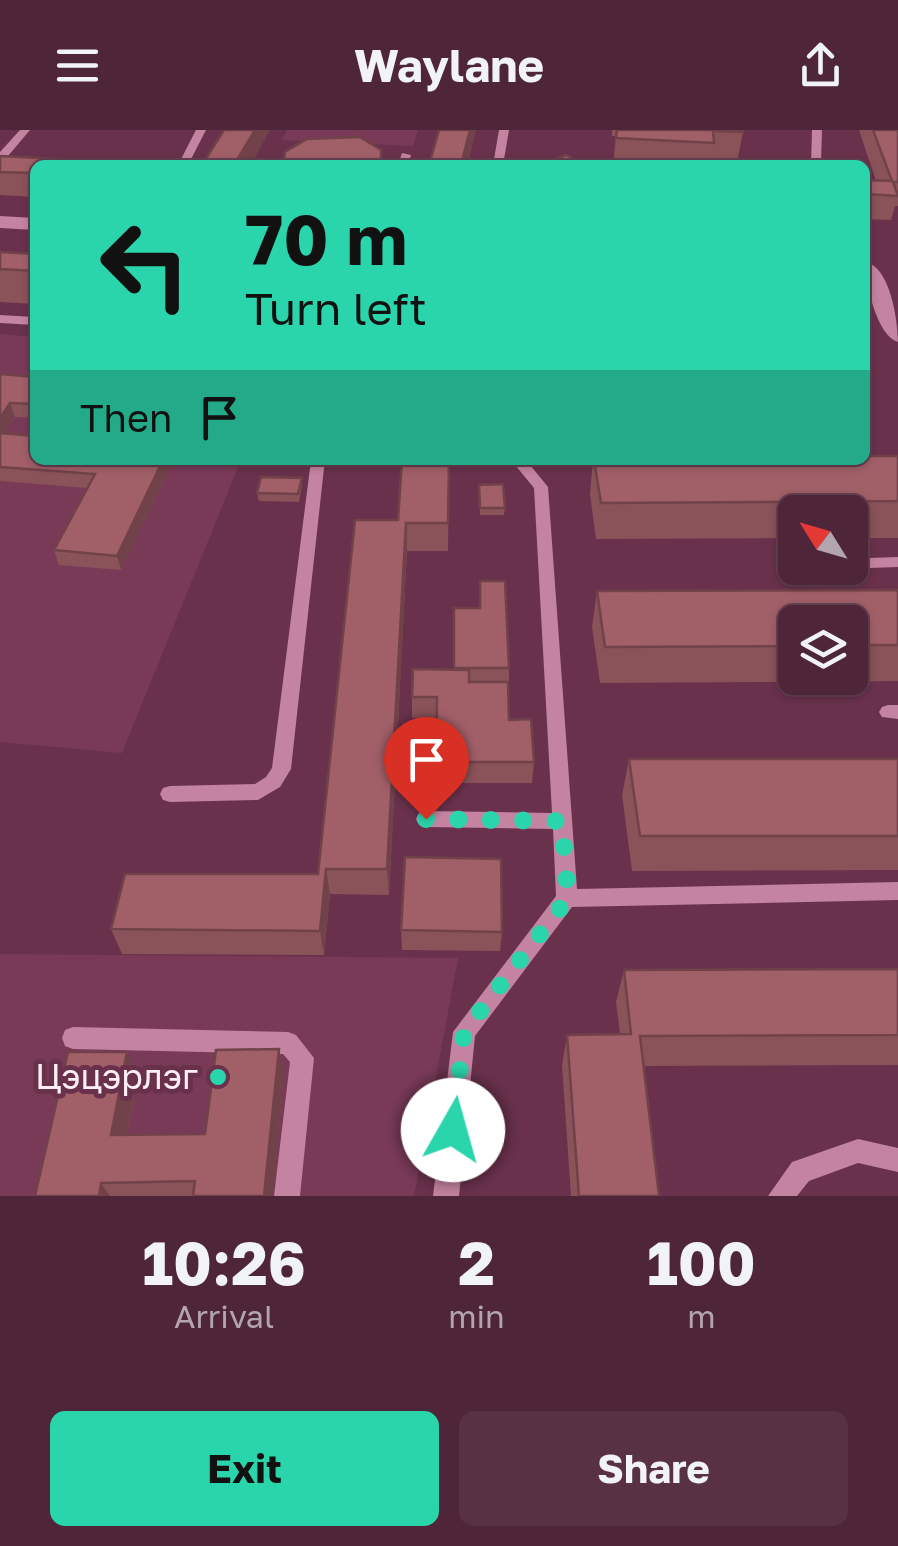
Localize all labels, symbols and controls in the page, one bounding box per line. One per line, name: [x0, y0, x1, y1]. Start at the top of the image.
icon: menu: [50, 38, 105, 93]
text: Waylane: [354, 38, 544, 92]
icon: share: [793, 38, 848, 93]
text: 70 m: [245, 196, 407, 280]
icon: left: [80, 200, 210, 330]
text: Turn left: [245, 281, 427, 335]
icon: arrive: [192, 390, 247, 445]
text: Then: [80, 395, 172, 440]
north arrow: [778, 495, 868, 585]
map controls: [778, 495, 868, 695]
button: layers: [778, 605, 868, 695]
pin: [384, 717, 469, 820]
icon: arrive: [399, 732, 454, 787]
place label: Цэцэрлэг: [35, 1055, 198, 1097]
marker: Цэцэрлэг: [207, 1066, 229, 1088]
position arrow: [401, 1078, 505, 1182]
text: 10:26: [142, 1226, 306, 1298]
text: 2: [458, 1226, 495, 1298]
text: 100: [647, 1226, 756, 1298]
text: Arrival: [174, 1297, 274, 1335]
text: min: [448, 1297, 505, 1335]
text: m: [687, 1297, 716, 1335]
button: Exit: [50, 1411, 439, 1526]
button: Share: [459, 1411, 848, 1526]

